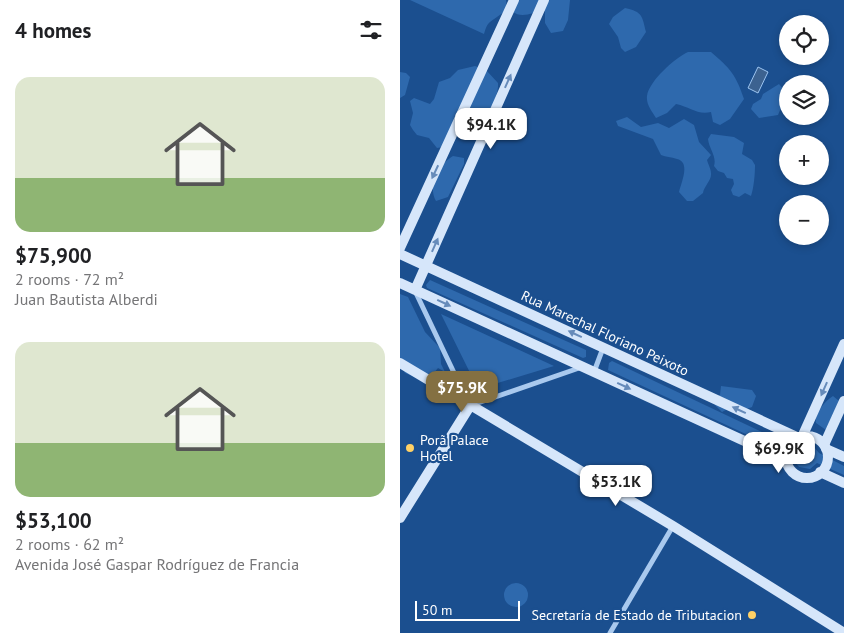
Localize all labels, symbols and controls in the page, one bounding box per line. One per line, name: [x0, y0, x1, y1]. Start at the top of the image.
map controls: [779, 15, 829, 245]
button: locate: [779, 15, 829, 65]
icon: filters: [357, 16, 385, 44]
text: 4 homes: [15, 17, 91, 44]
one-way arrow: [504, 74, 512, 88]
button: layers: [779, 75, 829, 125]
pin: $94.1K: [450, 108, 532, 150]
icon: home: [155, 109, 245, 199]
text: $94.1K: [466, 114, 516, 134]
button: +: [779, 135, 829, 185]
one-way arrow: [431, 164, 439, 179]
button: −: [779, 195, 829, 245]
one-way arrow: [431, 238, 439, 252]
text: $75,900: [15, 242, 92, 269]
text: 2 rooms · 72 m²: [15, 269, 124, 289]
street label: Rua Marechal Floriano Peixoto: [518, 286, 692, 380]
text: Juan Bautista Alberdi: [15, 289, 158, 309]
one-way arrow: [437, 300, 451, 308]
one-way arrow: [568, 330, 582, 338]
pin: $75.9K: [421, 370, 503, 413]
icon: home: [155, 374, 245, 464]
text: $75.9K: [437, 377, 487, 397]
one-way arrow: [617, 382, 631, 390]
one-way arrow: [819, 382, 827, 396]
one-way arrow: [732, 406, 746, 414]
place label: Porã Palace Hotel: [420, 431, 489, 465]
pin: $69.9K: [738, 432, 820, 474]
text: $69.9K: [754, 438, 804, 458]
marker: Porã Palace Hotel: [404, 442, 416, 454]
pin: $53.1K: [575, 464, 657, 507]
text: $53.1K: [591, 471, 641, 491]
text: $53,100: [15, 507, 92, 534]
text: 2 rooms · 62 m²: [15, 534, 124, 554]
text: Avenida José Gaspar Rodríguez de Francia: [15, 554, 299, 574]
scale bar: [415, 598, 520, 621]
text: 50 m: [422, 601, 452, 619]
place label: Secretaría de Estado de Tributacion: [532, 606, 742, 624]
marker: Secretaría de Estado de Tributacion: [746, 609, 758, 621]

